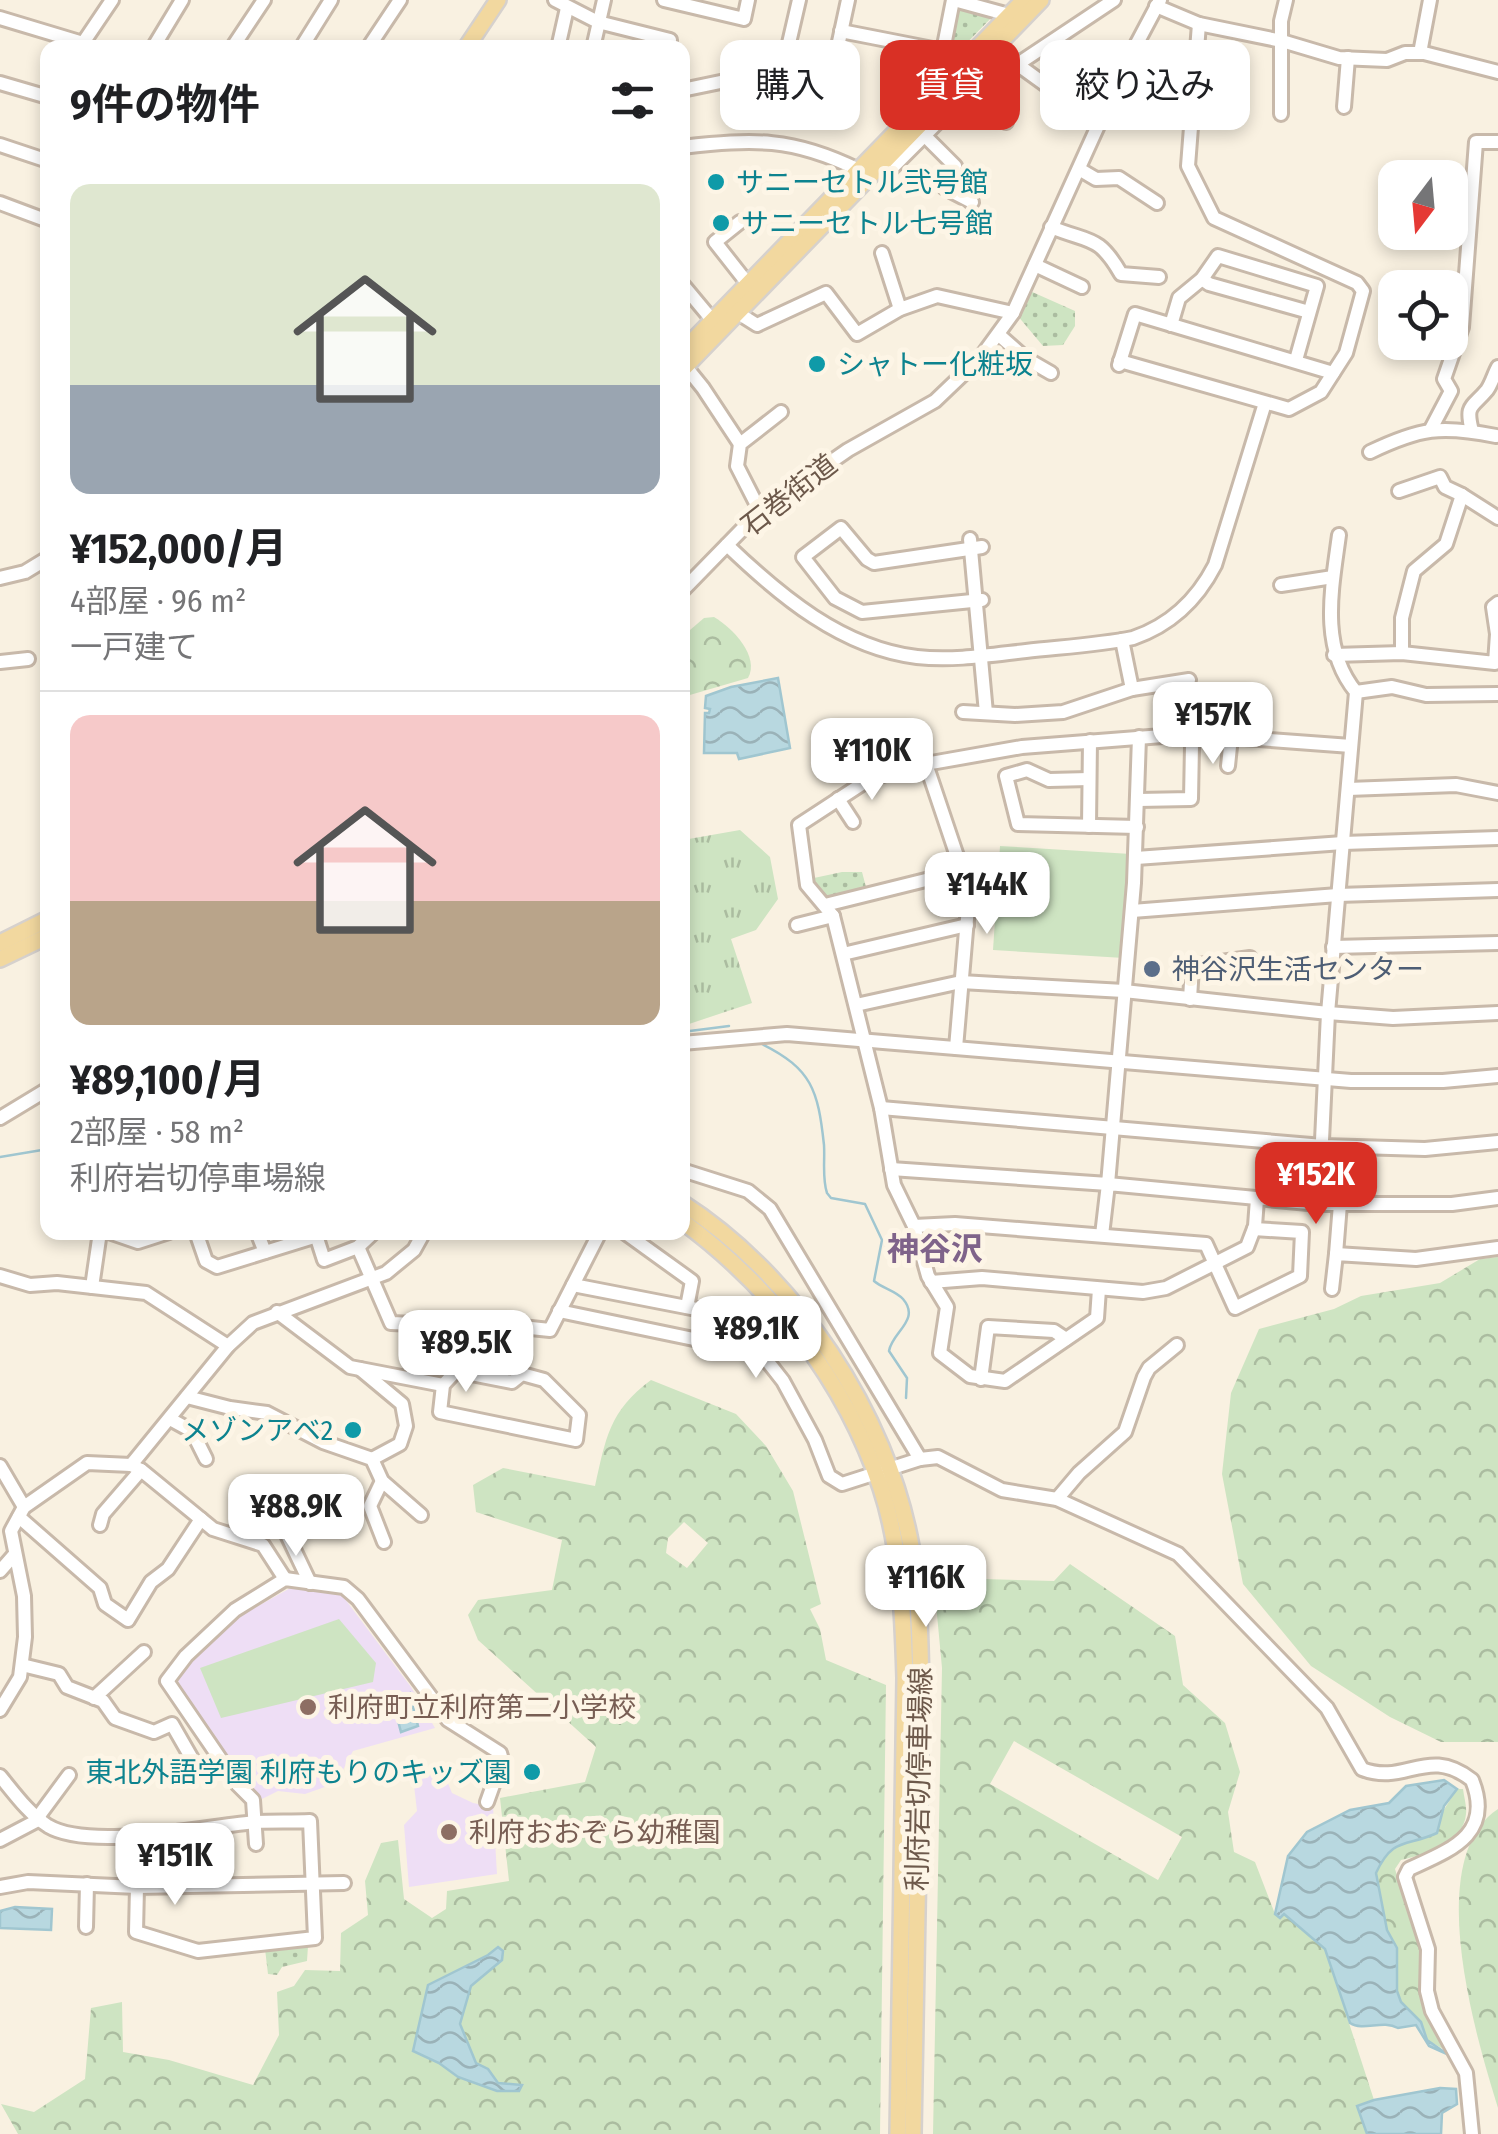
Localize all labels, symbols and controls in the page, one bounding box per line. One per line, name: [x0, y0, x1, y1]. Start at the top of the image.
chip: 購入: [720, 40, 860, 130]
chip: 賃貸: [880, 40, 1020, 130]
chip: 絞り込み: [1040, 40, 1250, 130]
icon: filters: [605, 73, 660, 128]
text: 9件の物件: [70, 80, 260, 130]
north arrow: [1378, 160, 1468, 250]
map controls: [1378, 160, 1468, 360]
place label: サニーセトル弐号館: [736, 166, 988, 199]
marker: サニーセトル弐号館: [705, 171, 727, 193]
place label: サニーセトル七号館: [741, 207, 993, 240]
marker: サニーセトル七号館: [710, 212, 732, 234]
icon: home: [275, 249, 455, 429]
button: locate: [1378, 270, 1468, 360]
place label: シャトー化粧坂: [837, 348, 1033, 381]
marker: シャトー化粧坂: [806, 353, 828, 375]
street label: 石巻街道: [735, 448, 843, 542]
text: ¥152,000/月: [70, 524, 287, 574]
text: 4部屋 · 96 m²: [70, 582, 246, 620]
text: 一戸建て: [70, 628, 198, 666]
pin: ¥157K: [1143, 682, 1283, 767]
text: ¥157K: [1175, 695, 1251, 733]
pin: ¥110K: [802, 718, 942, 803]
text: ¥110K: [833, 731, 911, 769]
icon: home: [275, 780, 455, 960]
pin: ¥144K: [917, 852, 1057, 937]
text: ¥144K: [947, 865, 1027, 903]
place label: 神谷沢生活センター: [1172, 953, 1424, 986]
marker: 神谷沢生活センター: [1141, 958, 1163, 980]
text: ¥89,100/月: [70, 1055, 265, 1105]
text: 2部屋 · 58 m²: [70, 1113, 244, 1151]
pin: ¥152K: [1246, 1142, 1386, 1227]
text: ¥152K: [1277, 1155, 1355, 1193]
text: 利府岩切停車場線: [70, 1159, 326, 1197]
district label: 神谷沢: [887, 1230, 983, 1268]
pin: ¥89.1K: [675, 1296, 837, 1381]
text: ¥89.1K: [713, 1309, 799, 1347]
pin: ¥89.5K: [385, 1310, 547, 1395]
text: ¥89.5K: [420, 1323, 512, 1361]
place label: メゾンアベ2: [181, 1414, 333, 1447]
marker: メゾンアベ2: [342, 1419, 364, 1441]
pin: ¥88.9K: [215, 1474, 377, 1559]
text: ¥88.9K: [250, 1487, 342, 1525]
pin: ¥116K: [856, 1545, 996, 1630]
text: ¥116K: [887, 1558, 965, 1596]
street label: 利府岩切停車場線: [901, 1667, 937, 1891]
place label: 利府町立利府第二小学校: [328, 1691, 636, 1724]
marker: 利府町立利府第二小学校: [297, 1696, 319, 1718]
place label: 東北外語学園 利府もりのキッズ園: [85, 1756, 512, 1789]
marker: 東北外語学園 利府もりのキッズ園: [521, 1761, 543, 1783]
place label: 利府おおぞら幼稚園: [469, 1816, 721, 1849]
marker: 利府おおぞら幼稚園: [438, 1821, 460, 1843]
pin: ¥151K: [105, 1823, 245, 1908]
text: ¥151K: [137, 1836, 213, 1874]

